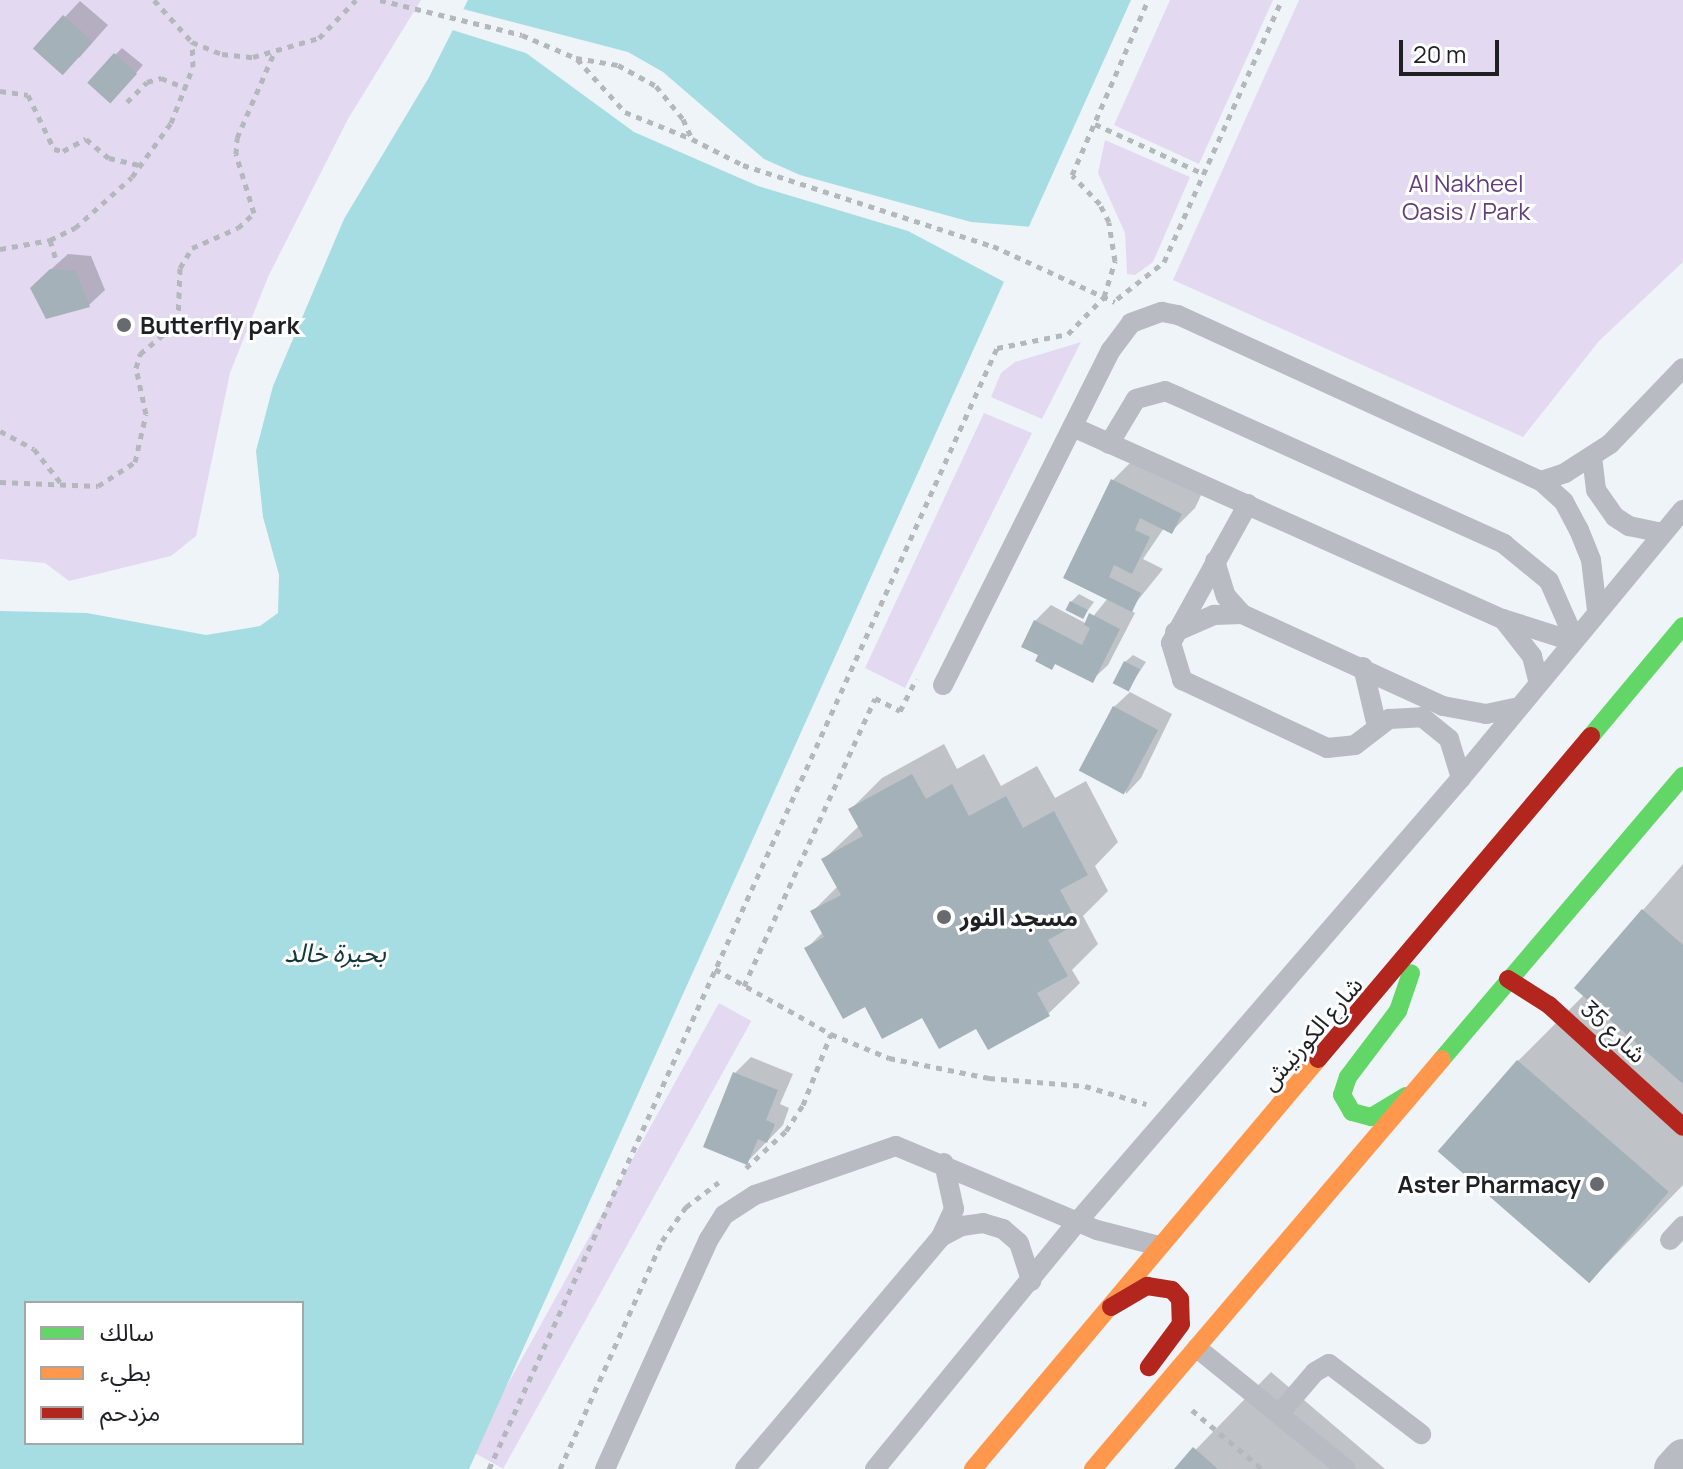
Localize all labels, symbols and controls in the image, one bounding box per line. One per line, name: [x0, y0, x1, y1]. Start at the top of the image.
scale bar: [1403, 24, 1503, 74]
text: 20 m: [1413, 37, 1466, 70]
park label: Al Nakheel Oasis / Park: [1402, 169, 1530, 225]
place label: Butterfly park: [140, 311, 299, 339]
marker: Butterfly park: [115, 316, 133, 334]
place label: مسجد النور: [960, 903, 1078, 931]
marker: مسجد النور: [935, 908, 953, 926]
water label: بحيرة خالد: [284, 937, 386, 969]
street label: شارع الكورنيش: [1254, 970, 1368, 1096]
street label: شارع 35: [1575, 994, 1653, 1068]
place label: Aster Pharmacy: [1397, 1170, 1581, 1198]
marker: Aster Pharmacy: [1588, 1175, 1606, 1193]
legend: [24, 1301, 304, 1445]
text: سالك: [100, 1315, 154, 1348]
text: بطيء: [100, 1355, 151, 1388]
text: مزدحم: [100, 1395, 160, 1428]

